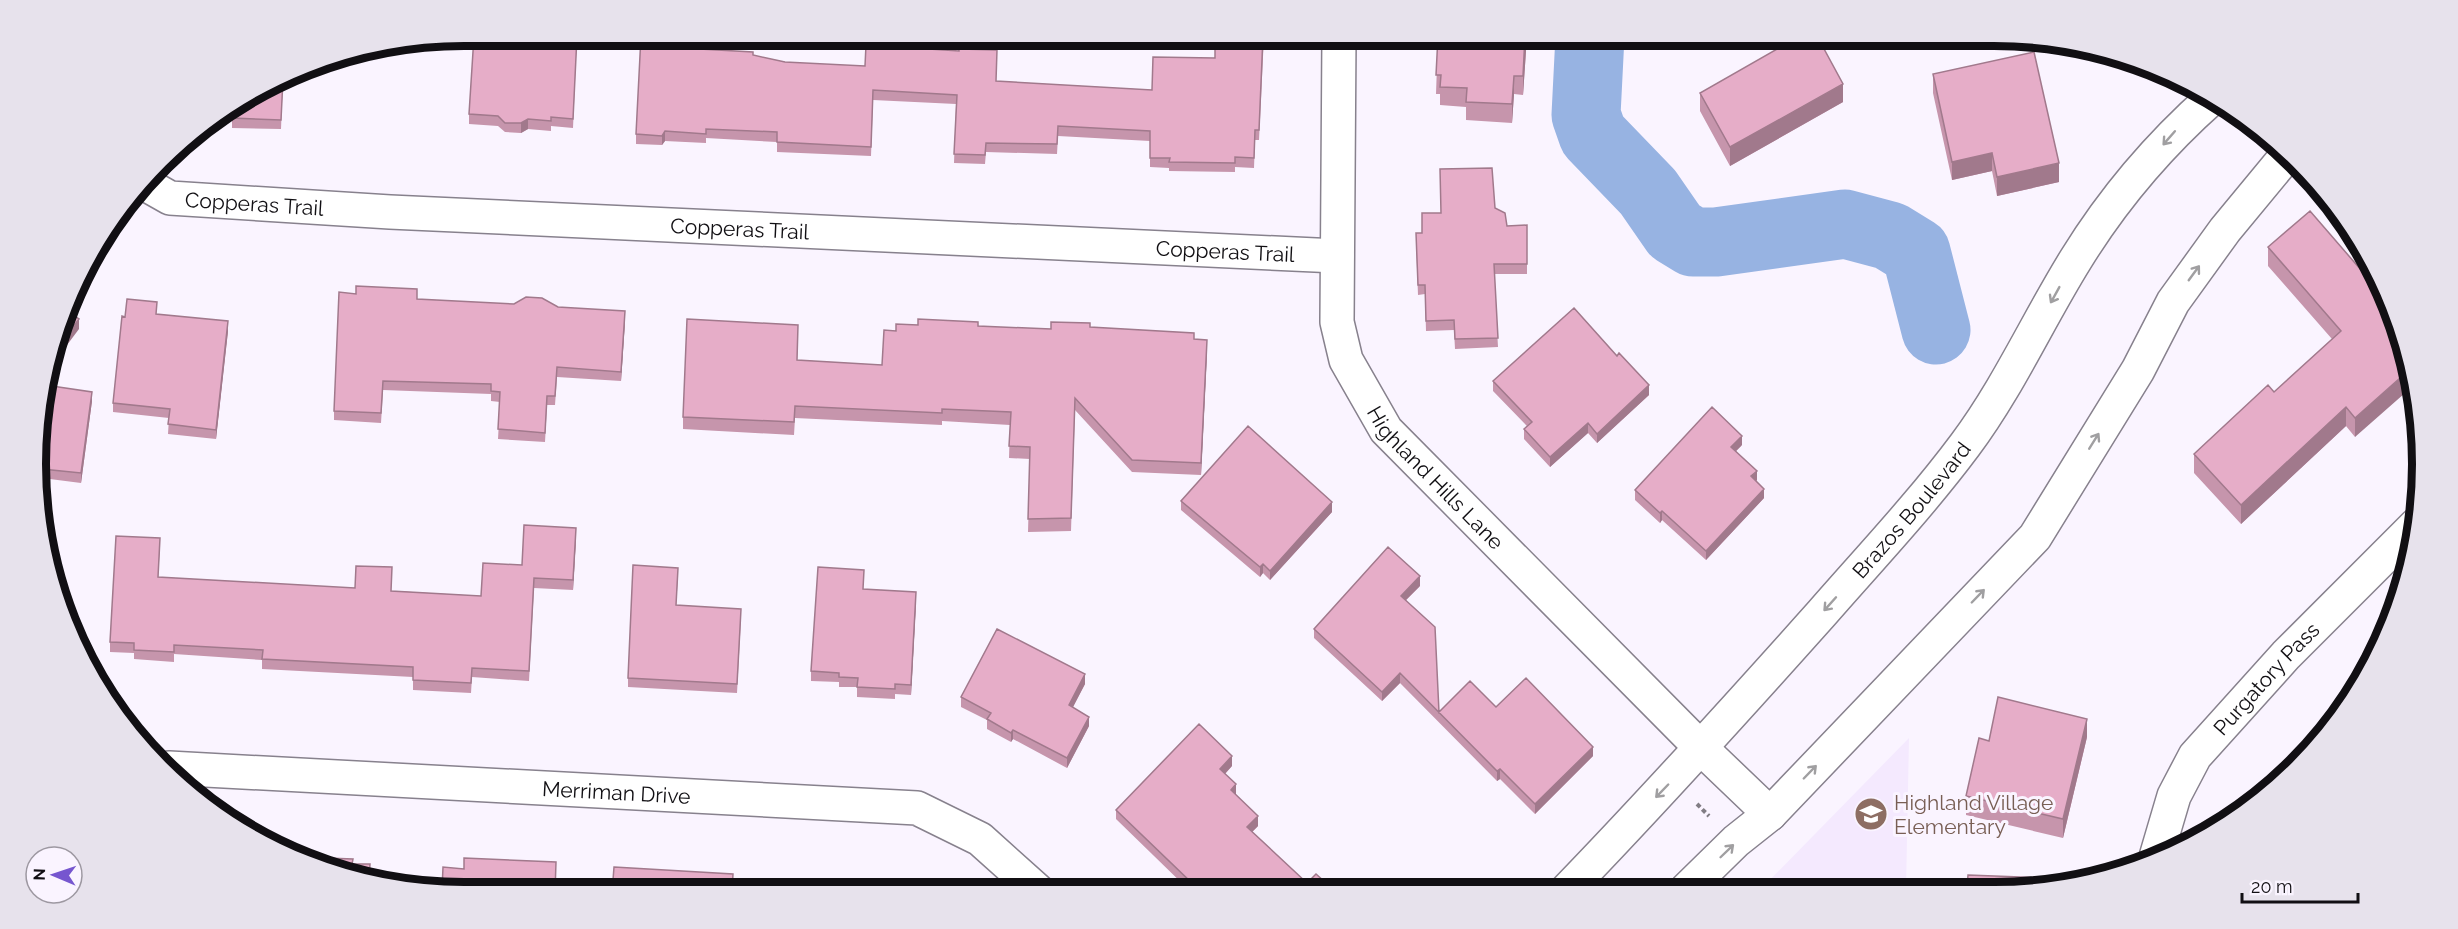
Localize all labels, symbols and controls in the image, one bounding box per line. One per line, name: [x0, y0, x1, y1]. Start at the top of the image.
one-way arrow: [2162, 130, 2176, 145]
street label: Copperas Trail: [184, 186, 325, 220]
street label: Copperas Trail: [670, 213, 810, 244]
street label: Copperas Trail: [1155, 235, 1295, 267]
one-way arrow: [2187, 266, 2200, 282]
one-way arrow: [2049, 287, 2061, 304]
street label: Highland Hills Lane: [1362, 401, 1509, 554]
one-way arrow: [2089, 433, 2101, 450]
street label: Brazos Boulevard: [1847, 437, 1976, 583]
one-way arrow: [1971, 589, 1986, 604]
one-way arrow: [1823, 596, 1837, 611]
street label: Purgatory Pass: [2208, 617, 2324, 740]
one-way arrow: [1803, 764, 1818, 779]
street label: Merriman Drive: [542, 775, 691, 808]
one-way arrow: [1655, 784, 1669, 799]
place label: Highland Village Elementary: [1894, 790, 2053, 839]
school or university icon: Highland Village Elementary: [1853, 796, 1889, 832]
one-way arrow: [1719, 843, 1734, 858]
north arrow: [24, 845, 84, 905]
scale bar: [2242, 866, 2358, 904]
text: N: [30, 868, 49, 881]
text: 20 m: [2251, 876, 2293, 897]

